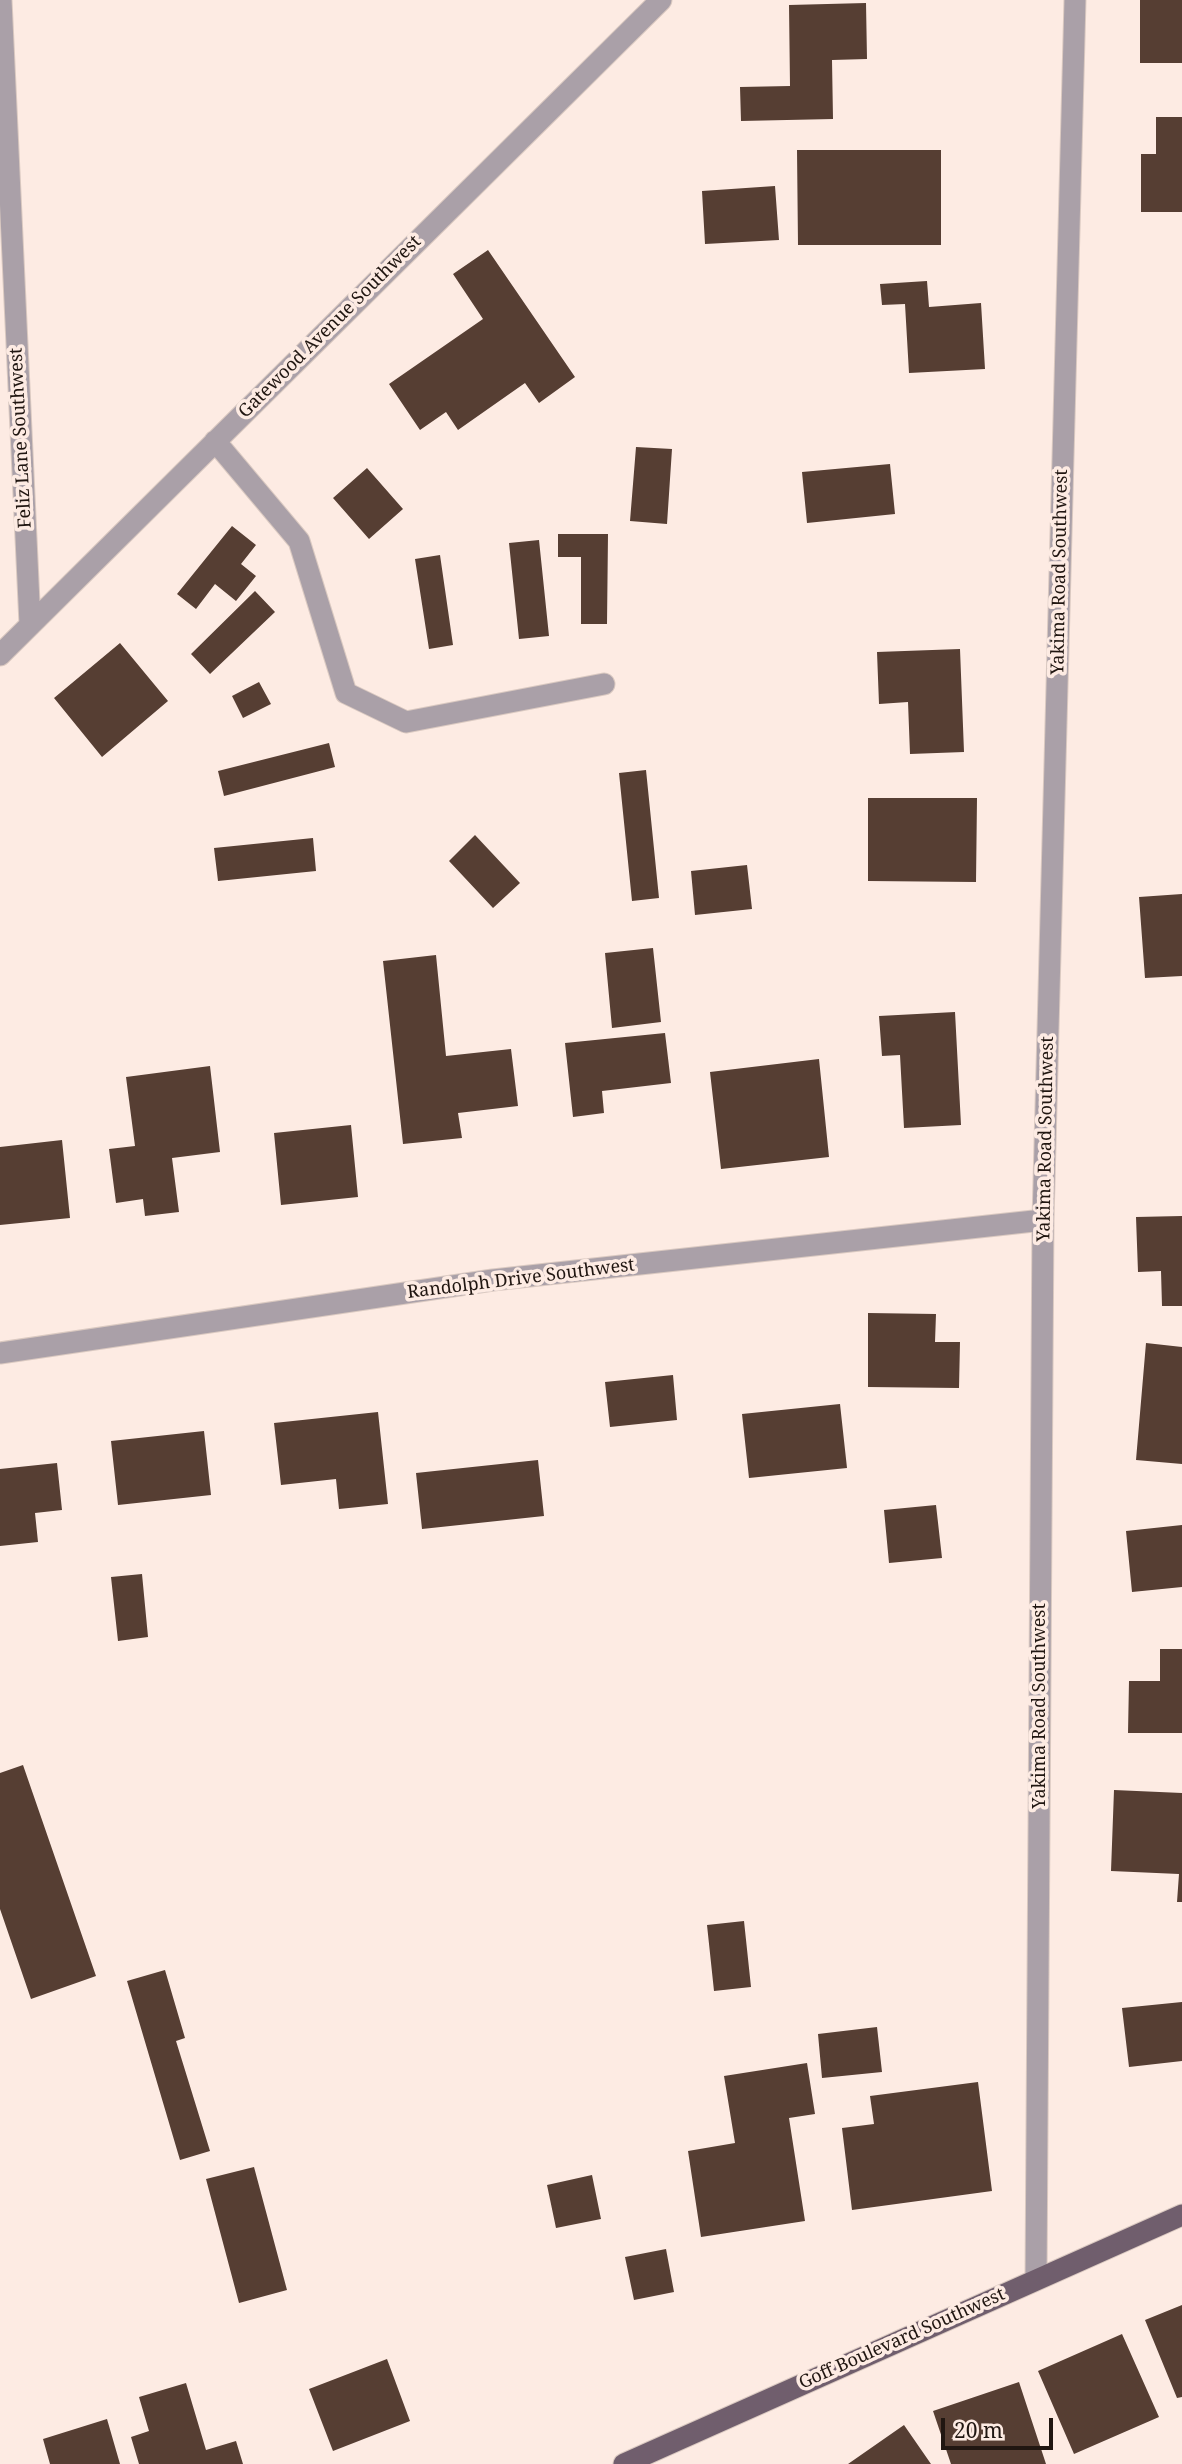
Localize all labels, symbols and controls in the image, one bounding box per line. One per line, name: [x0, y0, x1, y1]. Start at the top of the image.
street label: Gatewood Avenue Southwest: [234, 231, 426, 423]
street label: Feliz Lane Southwest: [5, 347, 37, 529]
street label: Yakima Road Southwest: [1047, 469, 1073, 675]
street label: Yakima Road Southwest: [1033, 1036, 1059, 1242]
street label: Randolph Drive Southwest: [406, 1254, 636, 1304]
street label: Yakima Road Southwest: [1029, 1603, 1051, 1809]
street label: Goff Boulevard Southwest: [796, 2284, 1008, 2394]
scale bar: [944, 2404, 1056, 2448]
text: 20 m: [954, 2416, 1003, 2444]

